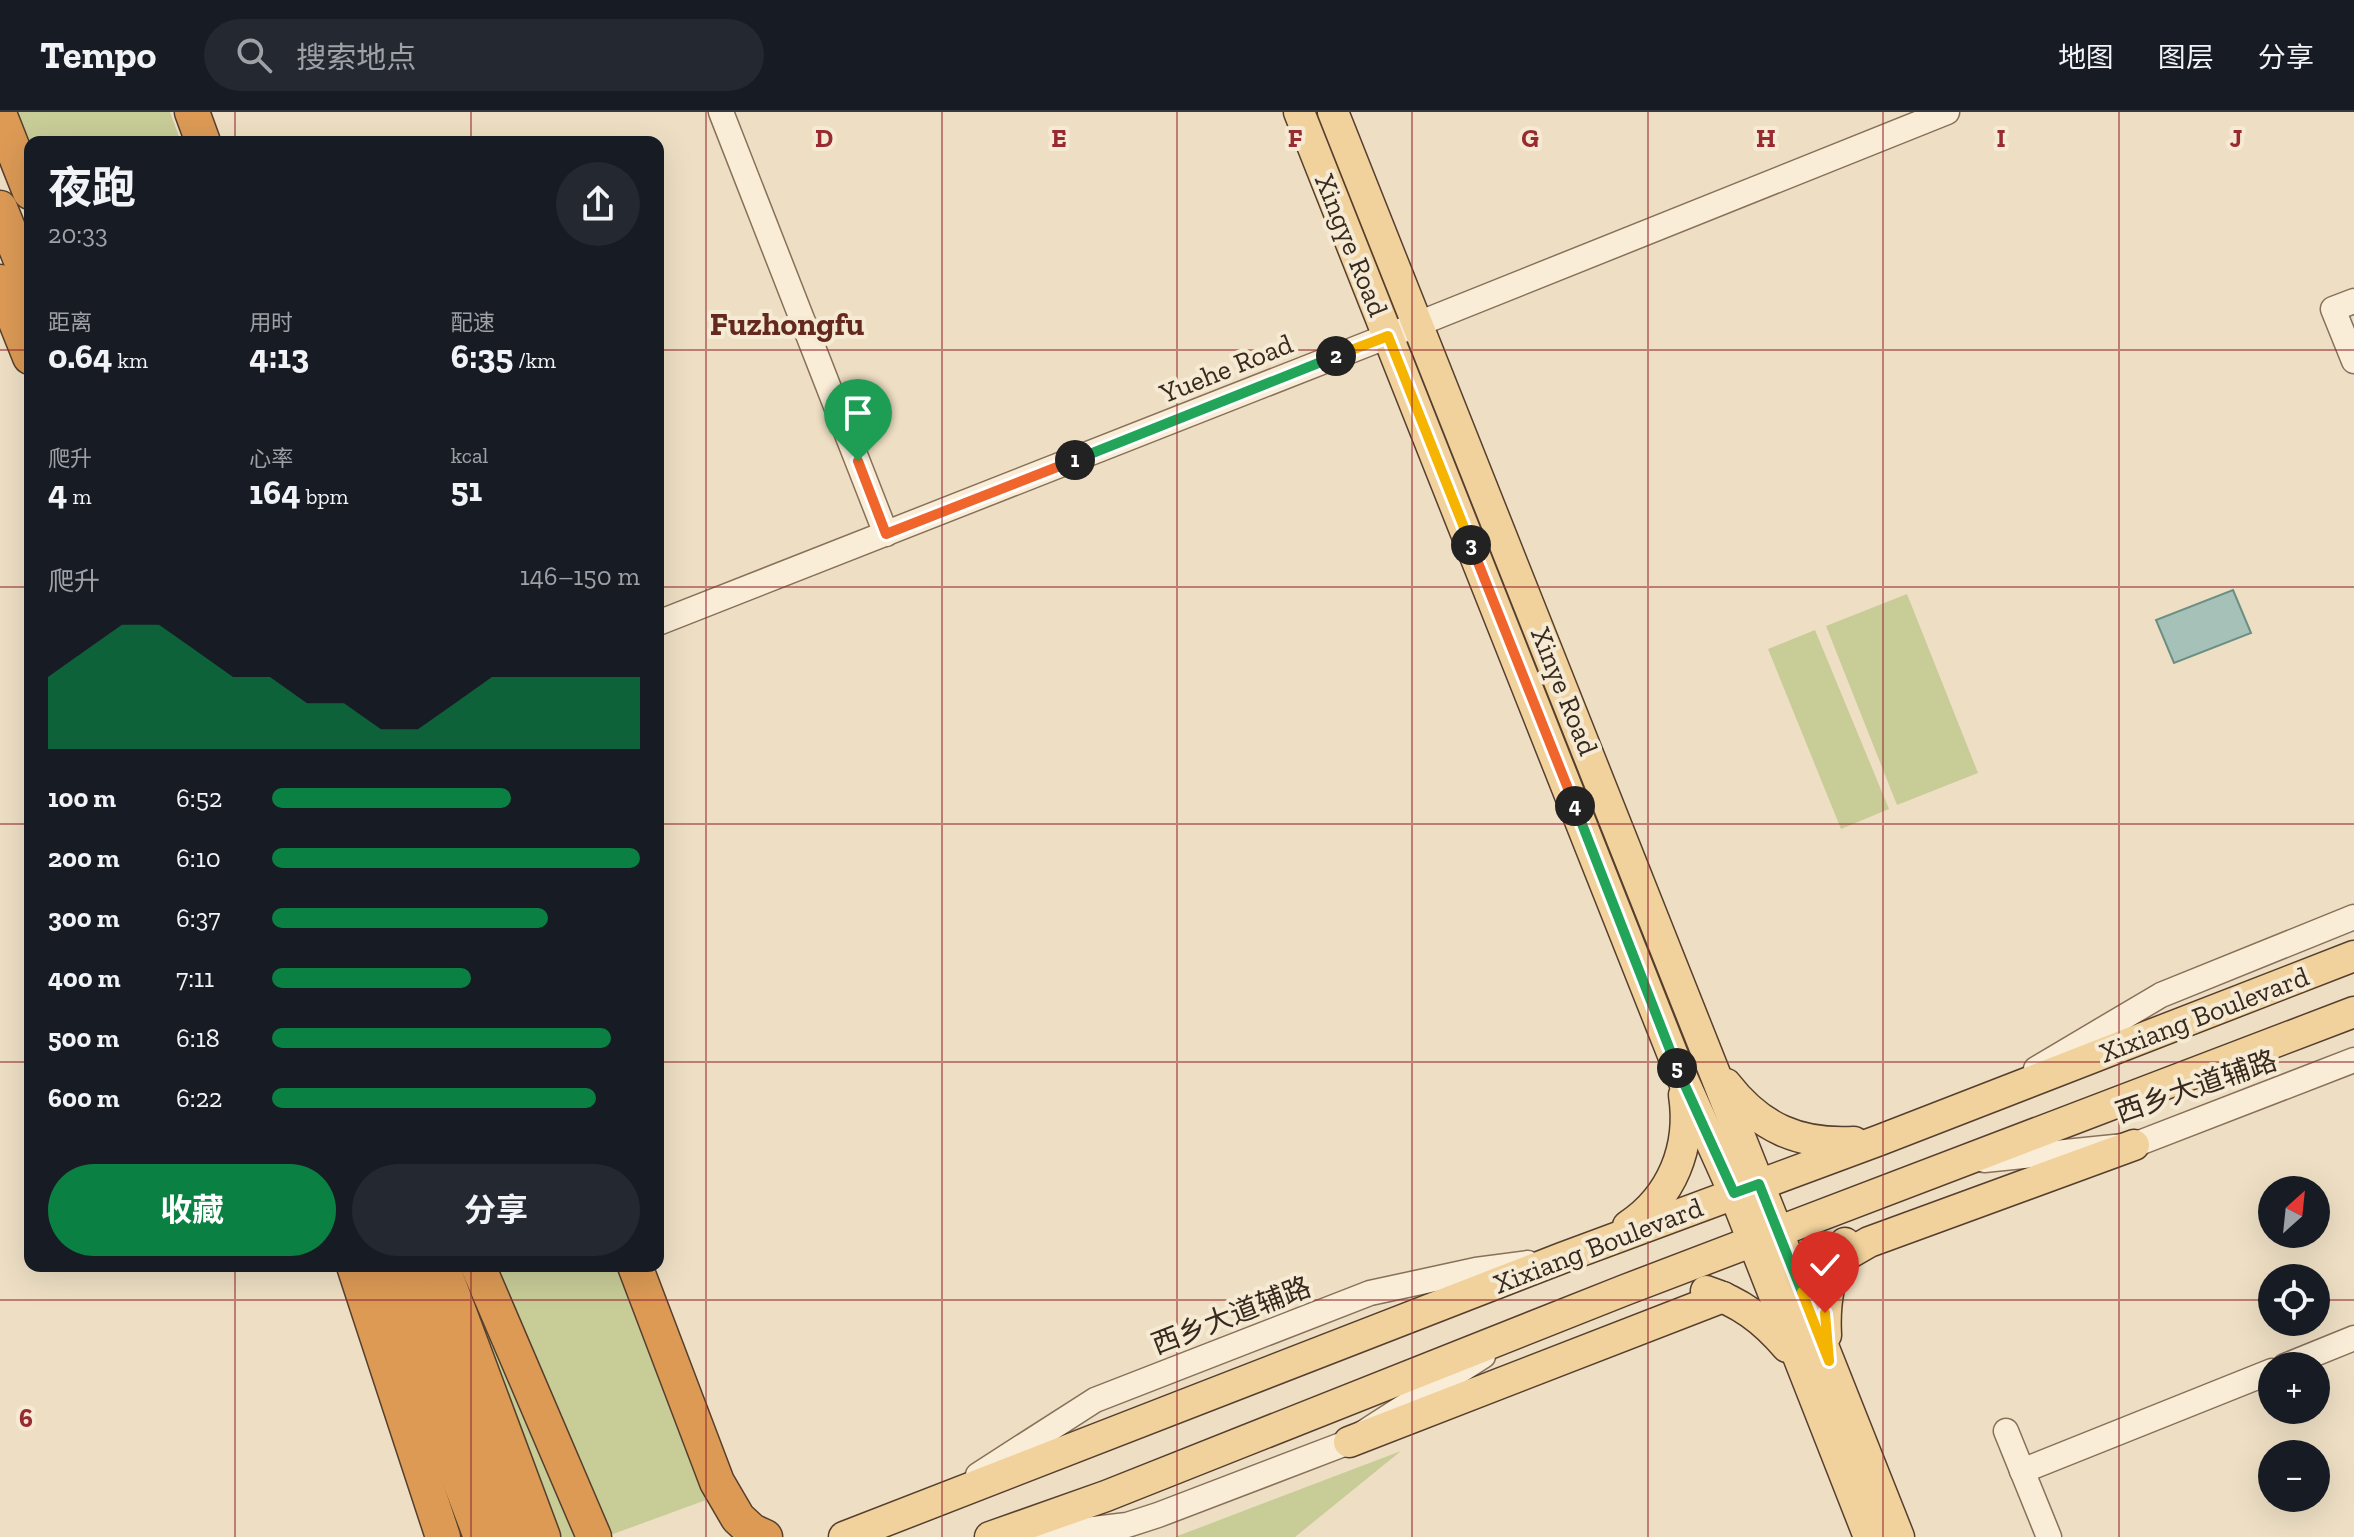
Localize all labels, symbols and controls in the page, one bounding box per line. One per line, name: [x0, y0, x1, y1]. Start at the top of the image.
search box: [204, 19, 764, 91]
text: Tempo: [40, 32, 156, 78]
icon: search: [232, 33, 276, 77]
text: 搜索地点: [296, 40, 416, 76]
text: 地图: [2058, 41, 2114, 74]
text: 图层: [2158, 41, 2214, 74]
text: 分享: [2258, 41, 2314, 74]
text: D: [815, 122, 833, 154]
text: E: [1051, 122, 1067, 154]
text: F: [1288, 122, 1303, 154]
text: G: [1521, 122, 1539, 154]
text: H: [1756, 122, 1776, 154]
text: I: [1996, 122, 2006, 154]
text: J: [2230, 122, 2242, 154]
text: 夜跑: [48, 161, 136, 214]
button: share: [556, 162, 640, 246]
street label: Xingye Road: [1308, 169, 1395, 321]
text: 20:33: [48, 218, 108, 250]
district label: Fuzhongfu: [710, 305, 864, 343]
text: 距离: [48, 309, 92, 336]
text: 用时: [249, 309, 293, 336]
text: 配速: [451, 309, 495, 336]
street label: Yuehe Road: [1154, 327, 1297, 410]
text: 0.64: [48, 336, 112, 377]
text: 4:13: [249, 336, 309, 377]
text: 6:35: [451, 336, 513, 377]
pin: 2: [1316, 336, 1356, 376]
text: 2: [1330, 342, 1342, 369]
text: km: [112, 347, 148, 374]
text: /km: [513, 347, 556, 374]
pin: [824, 379, 892, 461]
icon: arrive: [836, 391, 880, 435]
pin: 1: [1055, 440, 1095, 480]
text: kcal: [451, 442, 488, 469]
text: 爬升: [48, 445, 92, 472]
text: 心率: [249, 445, 293, 472]
text: 1: [1071, 446, 1079, 473]
text: 51: [451, 469, 482, 510]
text: 4: [48, 472, 67, 513]
text: 164: [249, 472, 301, 513]
text: m: [67, 483, 91, 510]
text: bpm: [301, 483, 349, 510]
pin: 3: [1451, 525, 1491, 565]
text: 3: [1465, 531, 1477, 558]
text: 146–150 m: [520, 560, 640, 592]
text: 爬升: [48, 565, 100, 597]
street label: Xinye Road: [1524, 623, 1605, 760]
text: 100 m: [48, 782, 116, 814]
text: 6:52: [176, 782, 222, 814]
pin: 4: [1555, 786, 1595, 826]
text: 4: [1569, 792, 1581, 819]
text: 200 m: [48, 842, 120, 874]
text: 6:10: [176, 842, 221, 874]
text: 300 m: [48, 902, 119, 934]
text: 6:37: [176, 902, 221, 934]
street label: Xixiang Boulevard: [2095, 959, 2313, 1069]
text: 400 m: [48, 962, 120, 994]
text: 7:11: [176, 962, 214, 994]
text: 500 m: [48, 1022, 119, 1054]
text: 6:18: [176, 1022, 220, 1054]
street label: 西乡大道辅路: [2111, 1044, 2281, 1129]
pin: 5: [1657, 1048, 1697, 1088]
text: 5: [1671, 1054, 1683, 1081]
text: 600 m: [48, 1082, 120, 1114]
text: 6:22: [176, 1082, 222, 1114]
button: 收藏: [48, 1164, 336, 1256]
button: 分享: [352, 1164, 640, 1256]
north arrow: [2258, 1176, 2330, 1248]
map controls: [2258, 1176, 2330, 1512]
street label: Xixiang Boulevard: [1489, 1190, 1707, 1300]
pin: [1791, 1231, 1859, 1313]
icon: check: [1803, 1243, 1847, 1287]
button: locate: [2258, 1264, 2330, 1336]
street label: 西乡大道辅路: [1147, 1270, 1316, 1361]
button: +: [2258, 1352, 2330, 1424]
text: 6: [19, 1402, 33, 1434]
button: −: [2258, 1440, 2330, 1512]

